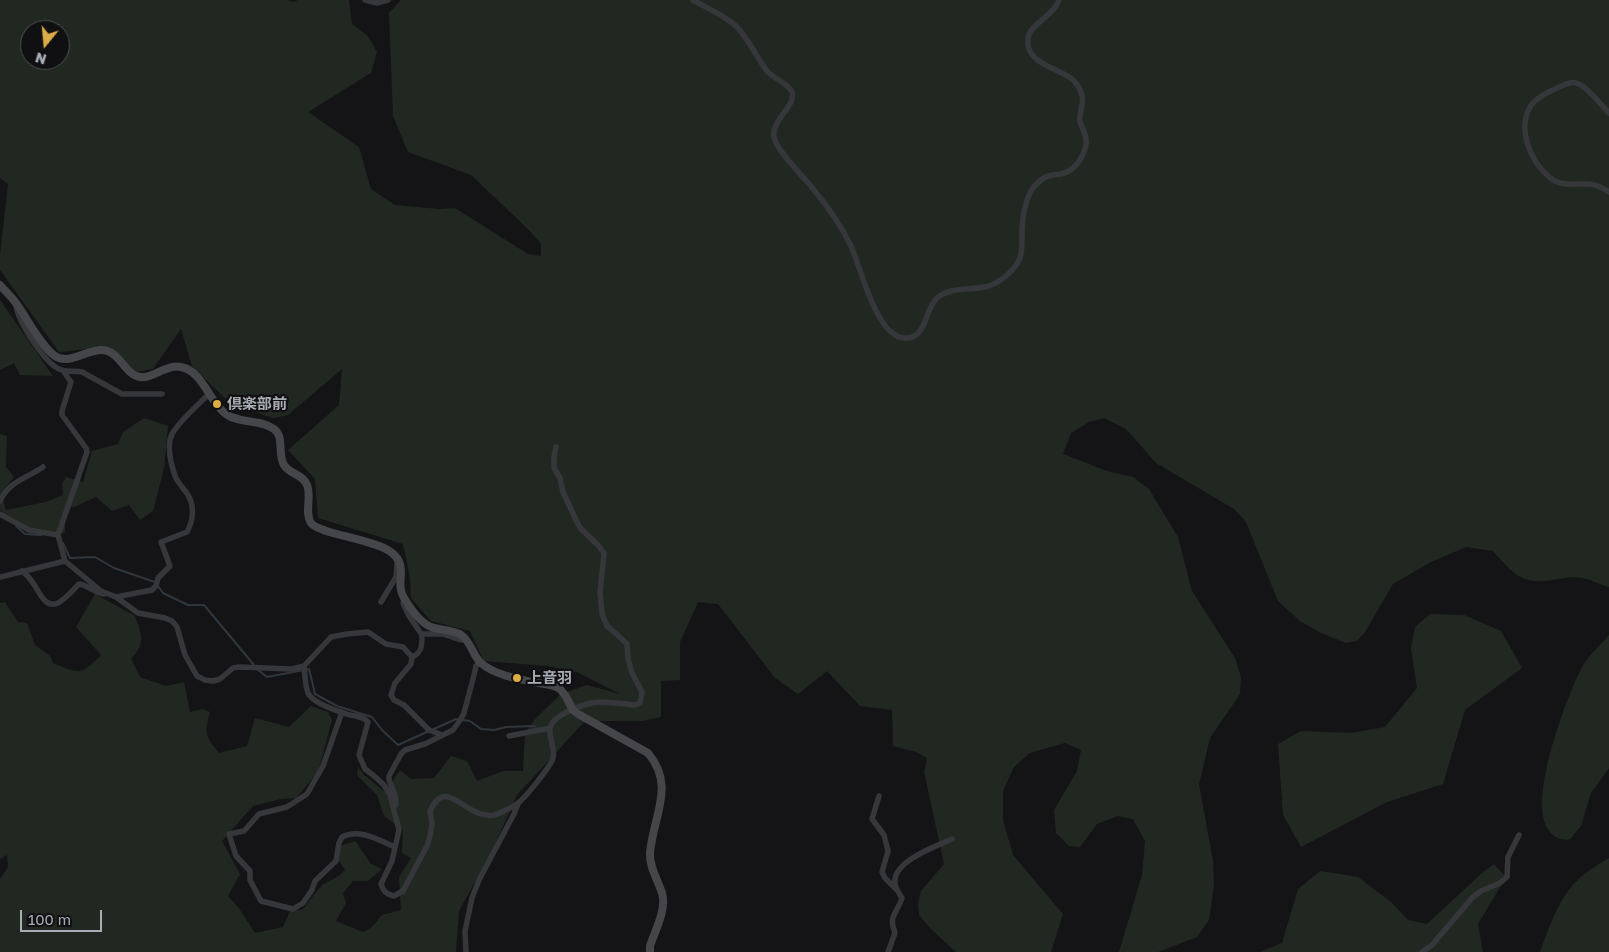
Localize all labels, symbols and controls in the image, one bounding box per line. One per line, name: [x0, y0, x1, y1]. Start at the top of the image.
north arrow: [20, 20, 70, 70]
text: N: [33, 49, 48, 69]
place label: 倶楽部前: [227, 395, 287, 413]
marker: 倶楽部前: [211, 398, 223, 410]
place label: 上音羽: [527, 669, 572, 687]
marker: 上音羽: [511, 672, 523, 684]
scale bar: [22, 900, 105, 932]
text: 100 m: [28, 910, 71, 928]

